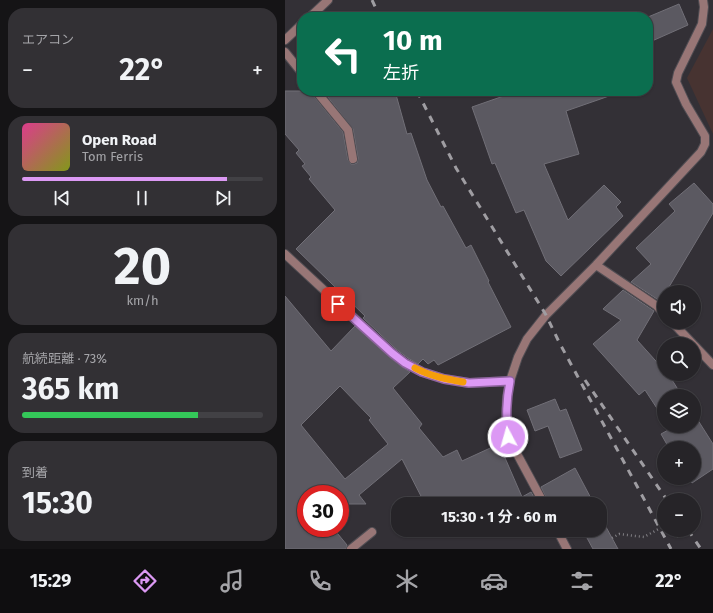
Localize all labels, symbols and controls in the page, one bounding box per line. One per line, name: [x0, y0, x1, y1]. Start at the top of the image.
text: 10 m: [383, 24, 443, 57]
icon: left: [317, 28, 369, 80]
text: エアコン: [22, 32, 74, 47]
text: 22°: [119, 52, 166, 88]
text: −: [22, 57, 33, 84]
text: +: [252, 57, 263, 84]
text: 左折: [383, 62, 419, 84]
text: Open Road: [82, 131, 157, 149]
text: Tom Ferris: [82, 149, 143, 164]
icon: previous: [51, 187, 73, 209]
icon: pause: [131, 187, 153, 209]
icon: next: [212, 187, 234, 209]
text: 20: [114, 235, 171, 298]
map controls: [657, 285, 701, 537]
button: sound: [657, 285, 701, 329]
pin: [321, 287, 355, 321]
text: km/h: [126, 293, 159, 308]
icon: arrive: [327, 293, 349, 315]
button: search: [657, 337, 701, 381]
text: 航続距離 · 73%: [22, 351, 107, 366]
text: 365 km: [22, 371, 119, 407]
button: layers: [657, 389, 701, 433]
position arrow: [487, 416, 529, 458]
button: +: [657, 441, 701, 485]
text: 到着: [22, 465, 48, 480]
text: 15:30: [22, 485, 93, 521]
speed limit sign: 30: [297, 485, 349, 537]
button: −: [657, 493, 701, 537]
text: 15:30 · 1 分 · 60 m: [441, 508, 557, 526]
icon: directions: [131, 567, 159, 595]
icon: music: [218, 567, 246, 595]
icon: phone: [306, 567, 334, 595]
icon: climate: [393, 567, 421, 595]
icon: car: [480, 567, 508, 595]
icon: filters: [568, 567, 596, 595]
text: 15:29: [30, 570, 71, 592]
text: 22°: [655, 570, 683, 592]

